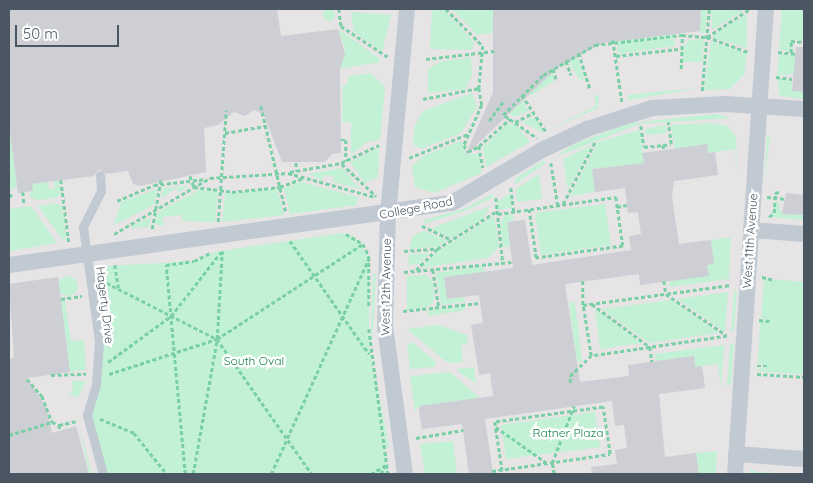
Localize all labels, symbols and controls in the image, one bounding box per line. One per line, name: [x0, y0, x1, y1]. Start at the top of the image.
scale bar: [18, 15, 121, 47]
text: 50 m: [23, 24, 58, 43]
street label: West 11th Avenue: [739, 193, 761, 289]
street label: College Road: [378, 194, 454, 222]
street label: West 12th Avenue: [378, 238, 394, 336]
street label: Hagerty Drive: [93, 266, 117, 344]
park label: South Oval: [224, 354, 284, 368]
park label: Ratner Plaza: [532, 426, 604, 440]

